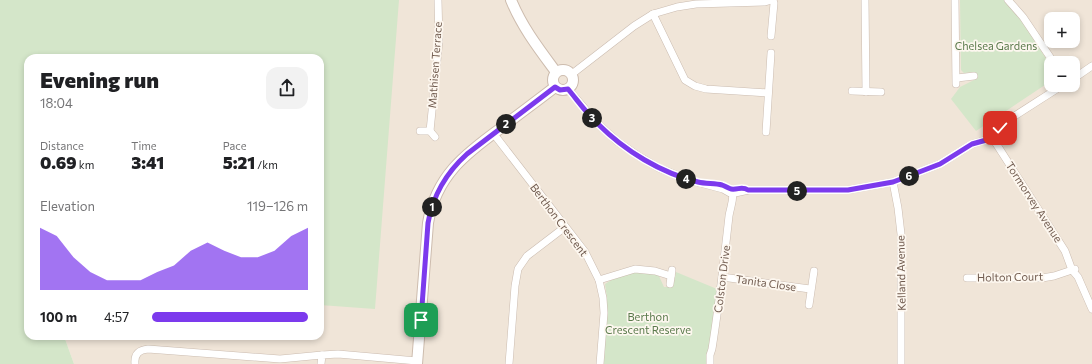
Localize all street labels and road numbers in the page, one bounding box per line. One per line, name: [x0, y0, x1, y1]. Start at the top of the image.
street label: Mathisen Terrace: [425, 21, 444, 109]
street label: Tormorvey Avenue: [1004, 159, 1065, 245]
street label: Berthon Crescent: [528, 181, 591, 259]
street label: Kelland Avenue: [893, 235, 908, 311]
street label: Colston Drive: [711, 244, 732, 313]
street label: Holton Court: [977, 269, 1044, 284]
street label: Tanita Close: [735, 272, 797, 293]

